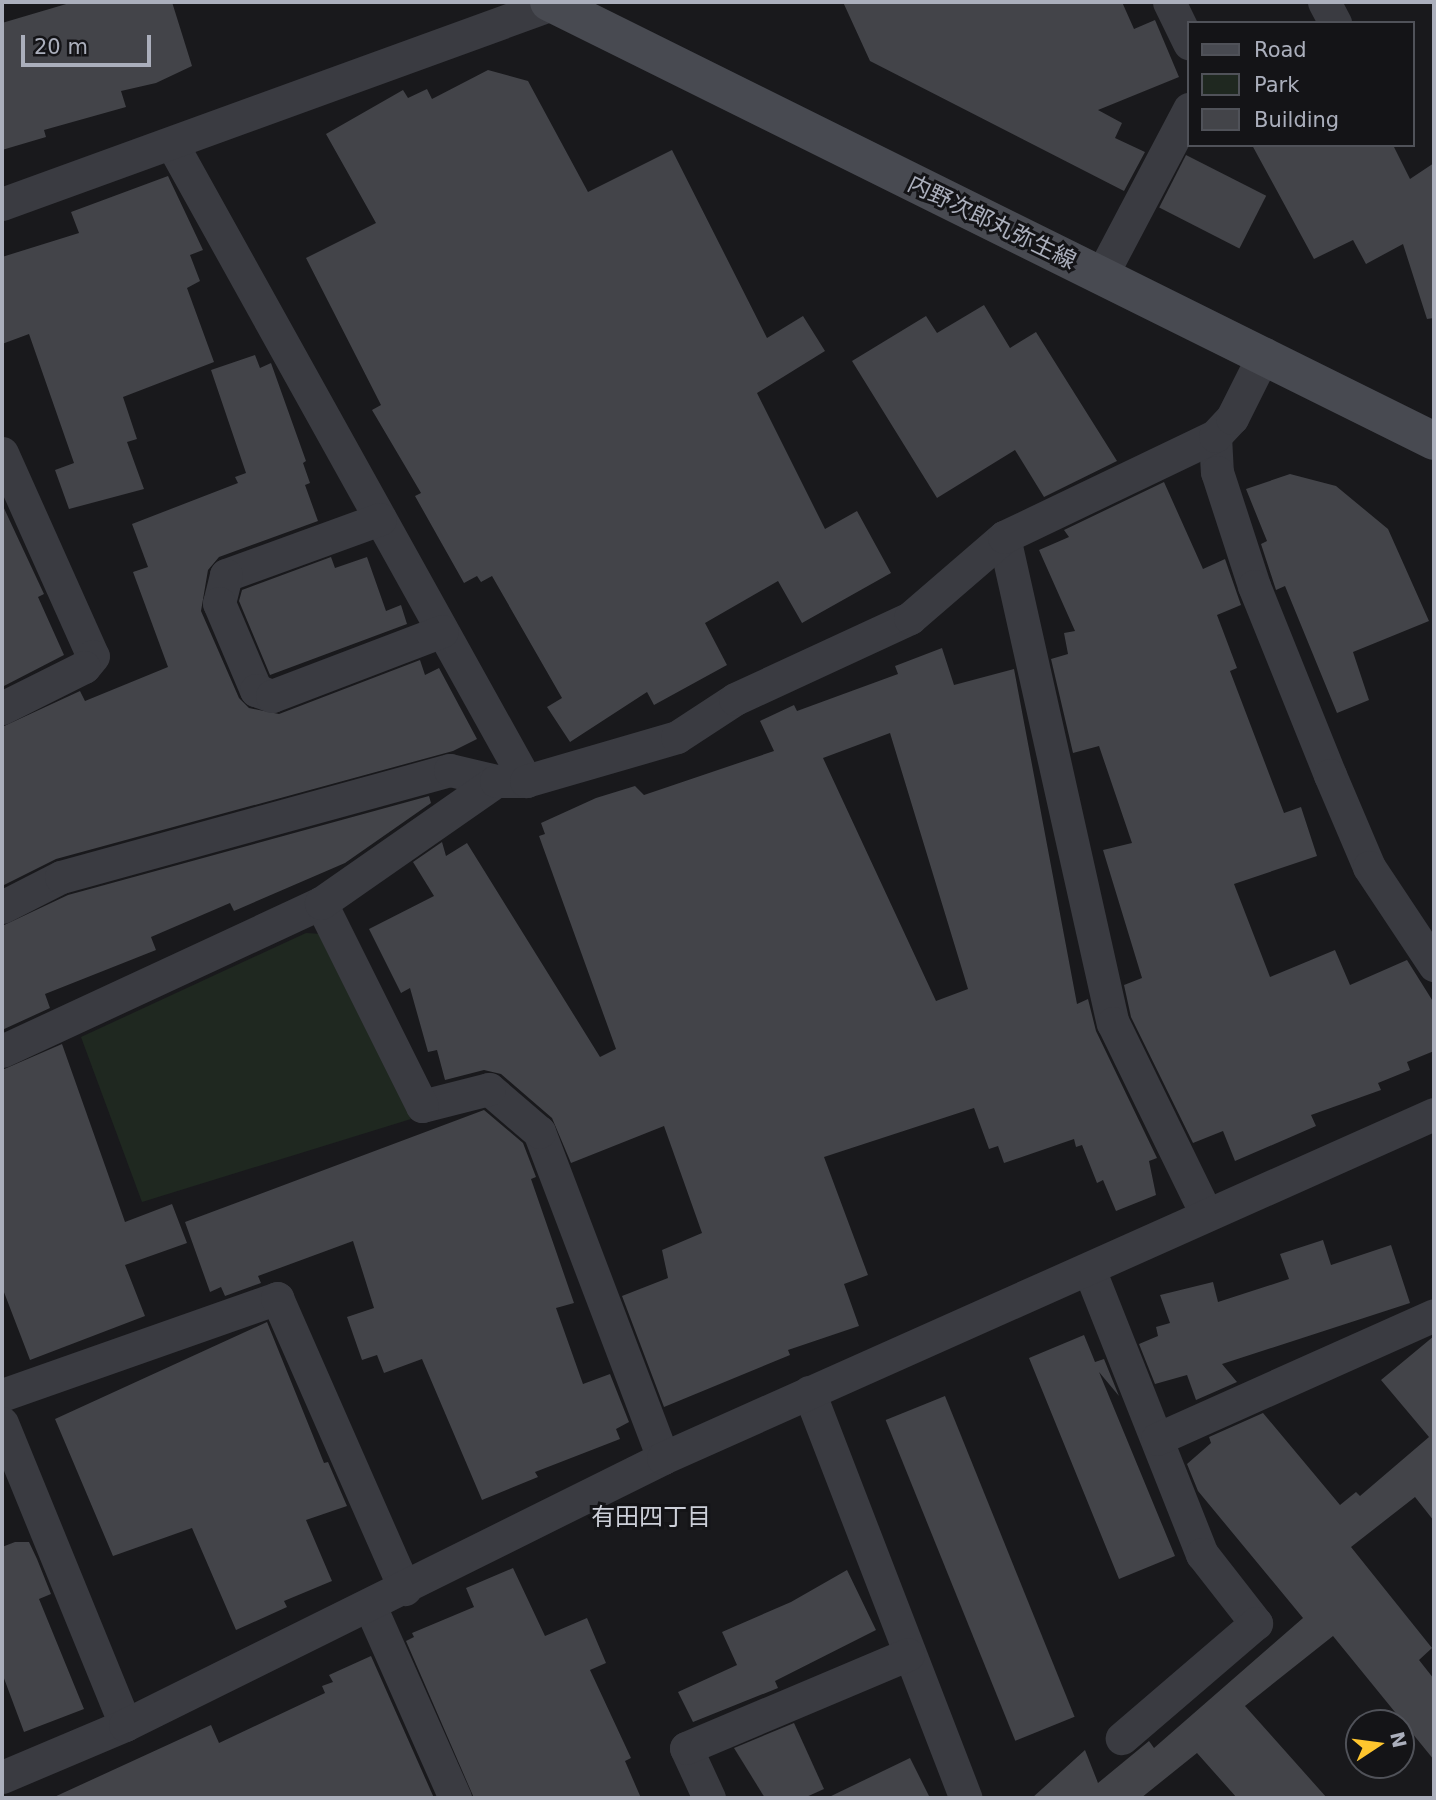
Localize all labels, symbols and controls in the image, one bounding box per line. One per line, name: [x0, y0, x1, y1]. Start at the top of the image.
scale bar: [24, 21, 154, 65]
legend: [1188, 21, 1415, 147]
text: 20 m: [34, 35, 88, 59]
text: Road: [1254, 38, 1307, 62]
text: Park: [1254, 73, 1299, 97]
text: Building: [1254, 108, 1339, 132]
street label: 内野次郎丸弥生線: [903, 169, 1081, 275]
district label: 有田四丁目: [591, 1504, 711, 1532]
north arrow: [1345, 1709, 1415, 1779]
text: N: [1386, 1730, 1411, 1750]

